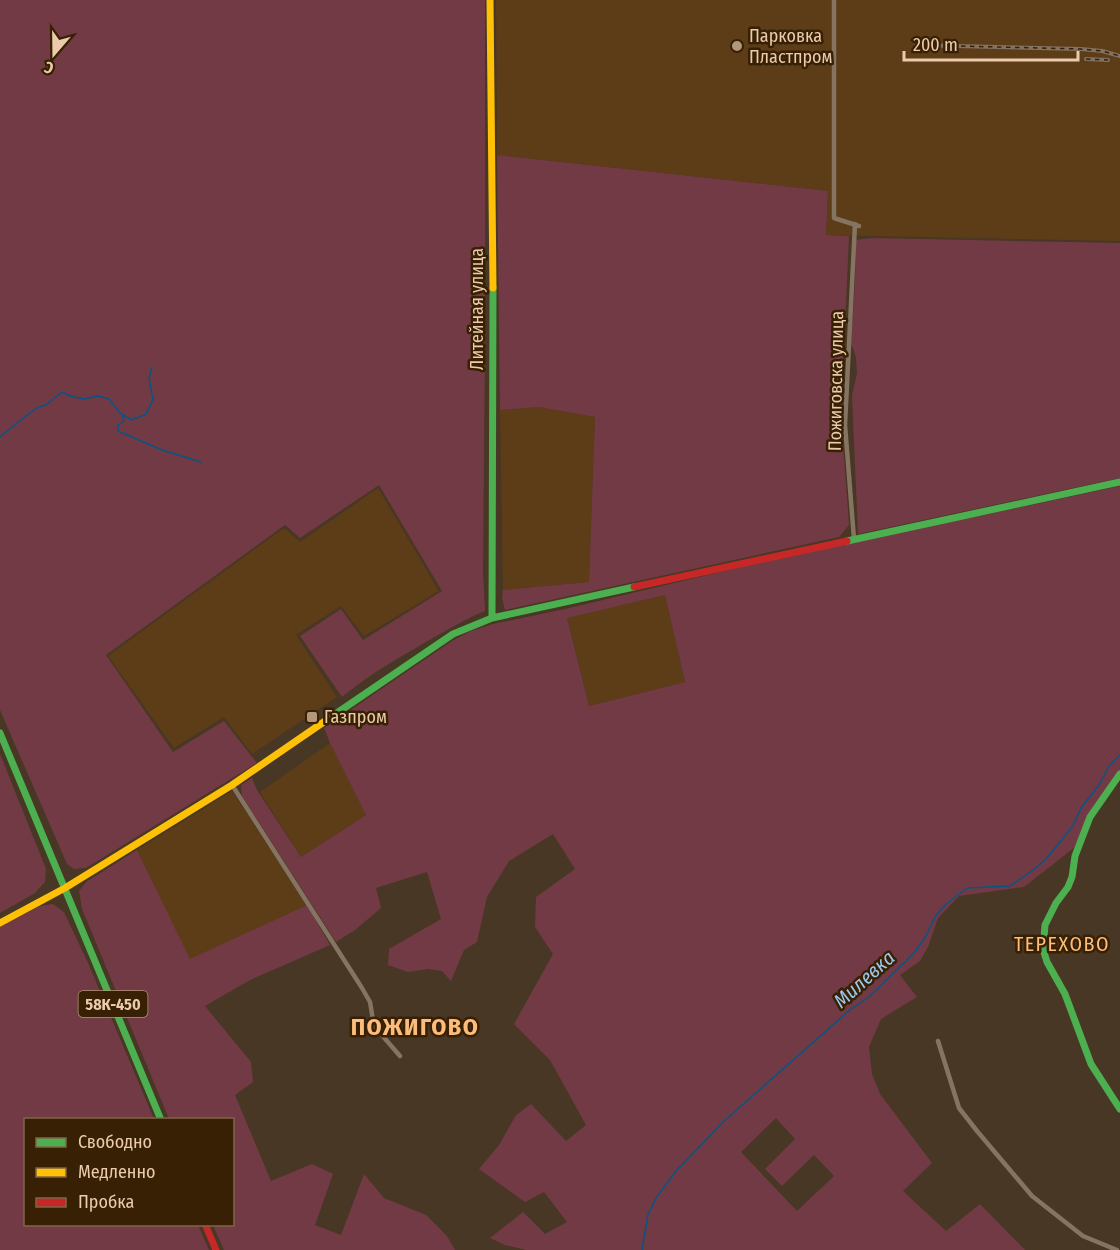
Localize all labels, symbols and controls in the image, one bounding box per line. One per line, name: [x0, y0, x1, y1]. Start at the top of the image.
north arrow: [24, 24, 84, 84]
scale bar: [904, 24, 1078, 62]
place label: Парковка Пластпром: [749, 25, 833, 68]
text: 200 m: [913, 34, 958, 56]
marker: Парковка Пластпром: [730, 39, 744, 53]
text: С: [41, 57, 56, 78]
street label: Литейная улица: [466, 248, 488, 370]
street label: Пожиговска улица: [824, 310, 848, 451]
place label: Газпром: [324, 706, 387, 728]
marker: Газпром: [305, 710, 319, 724]
district label: ТЕРЕХОВО: [1014, 932, 1110, 956]
water label: Милевка: [829, 945, 899, 1013]
road number: 58К-450: [78, 991, 148, 1017]
district label: ПОЖИГОВО: [351, 1013, 479, 1041]
legend: [24, 1118, 234, 1226]
text: Свободно: [78, 1131, 152, 1153]
text: Медленно: [78, 1161, 156, 1183]
text: Пробка: [78, 1191, 134, 1213]

